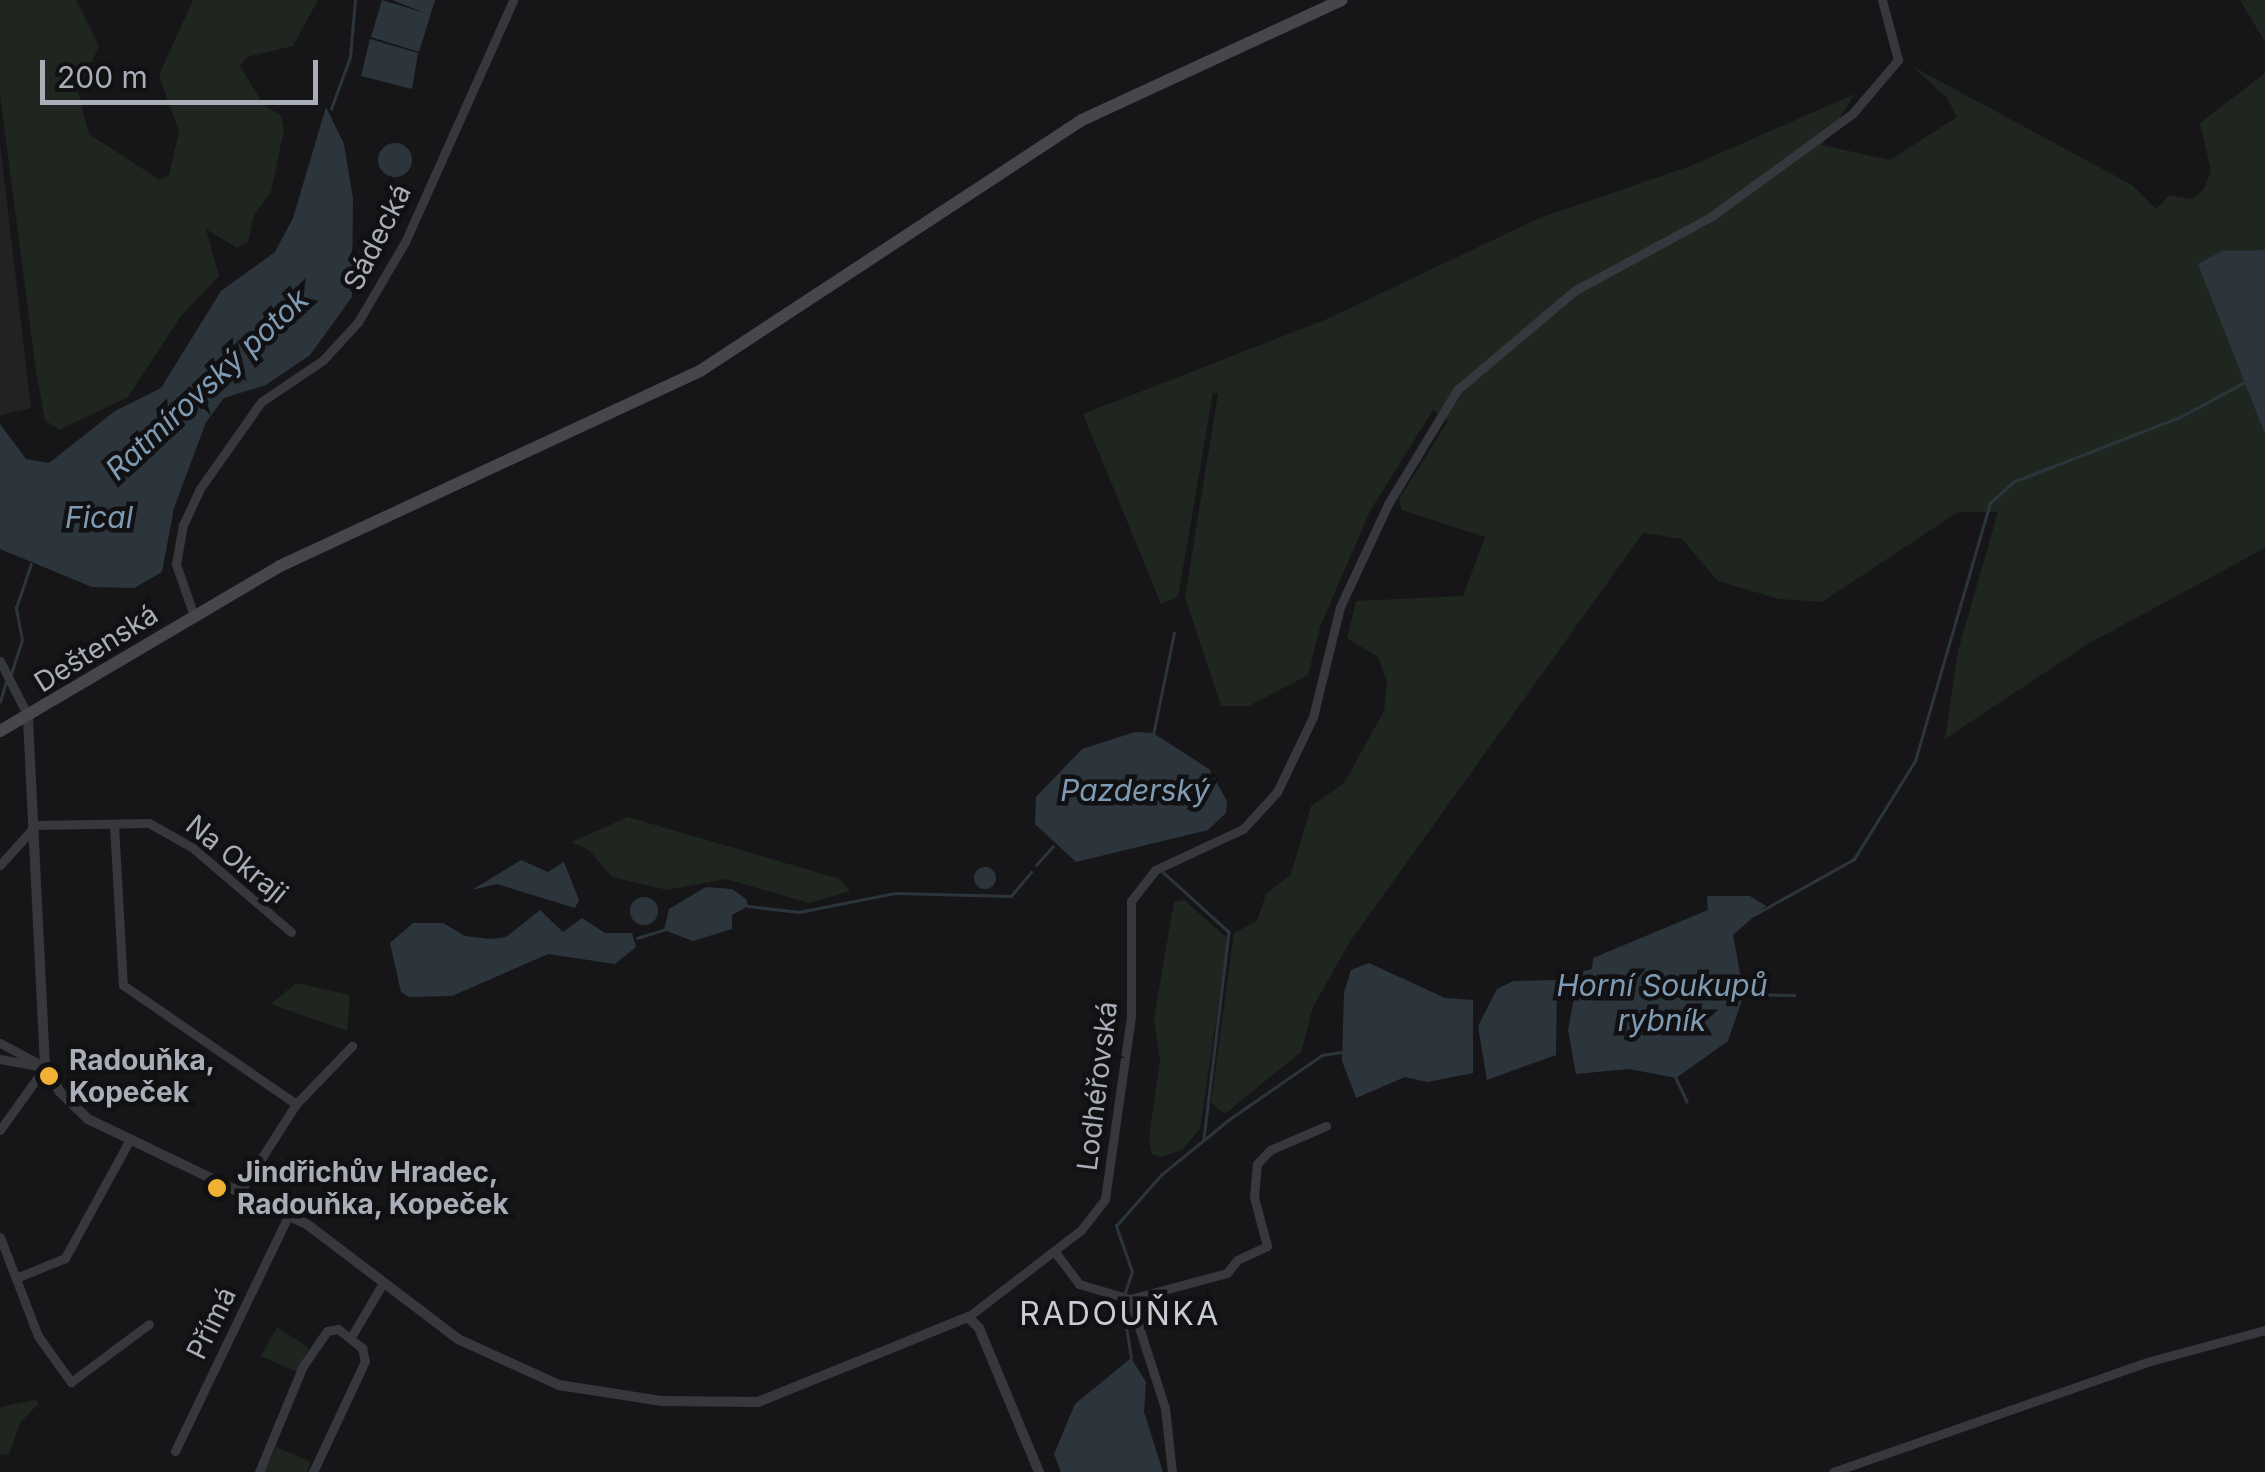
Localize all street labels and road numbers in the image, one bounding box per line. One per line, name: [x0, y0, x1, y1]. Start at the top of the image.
street label: Sádecká: [336, 178, 418, 296]
street label: Deštenská: [28, 597, 164, 699]
street label: Na Okraji: [179, 808, 295, 910]
street label: Lodhéřovská: [1070, 999, 1124, 1173]
street label: Přímá: [179, 1282, 243, 1364]

